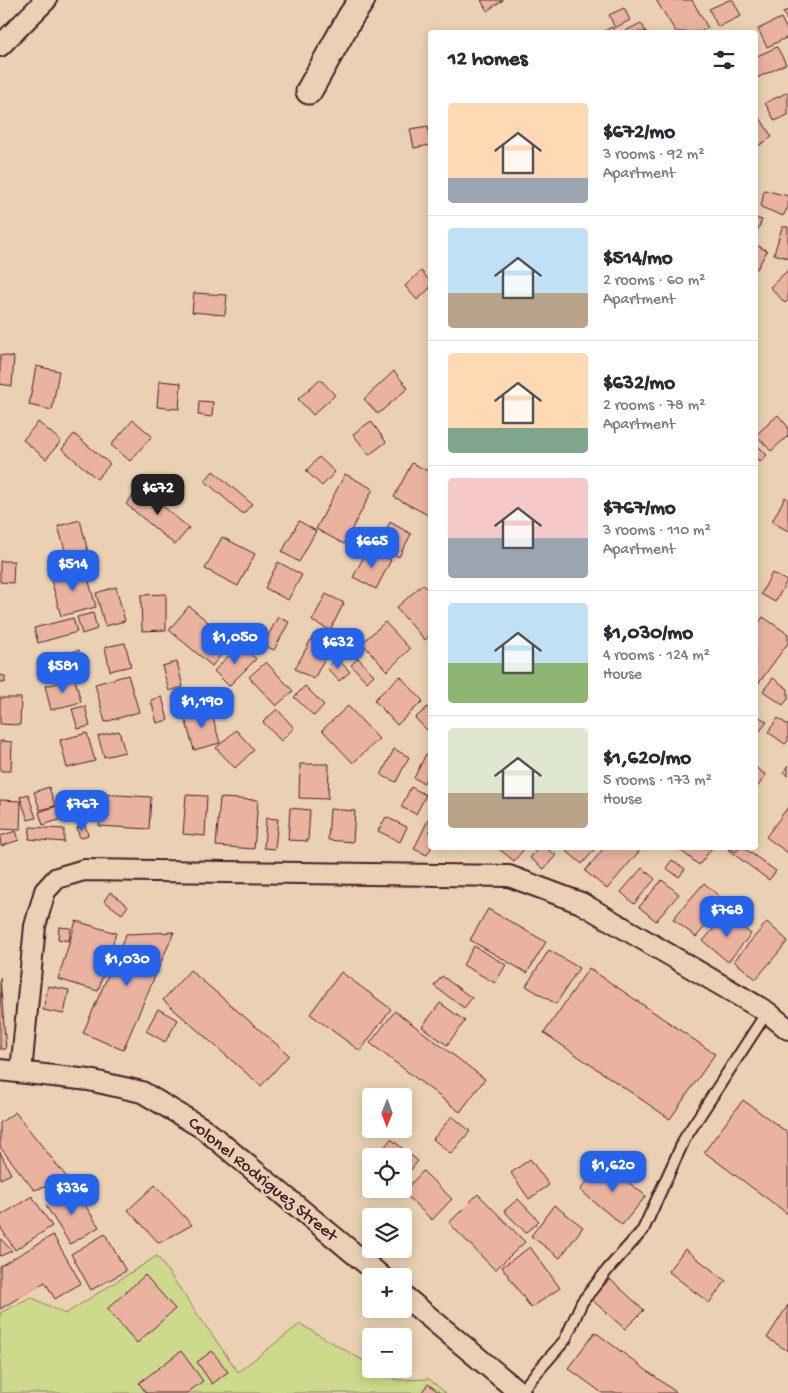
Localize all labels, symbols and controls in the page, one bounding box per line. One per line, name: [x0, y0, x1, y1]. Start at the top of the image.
icon: filters: [710, 46, 738, 74]
text: 12 homes: [448, 48, 527, 73]
text: $672/mo: [603, 121, 675, 146]
icon: home: [488, 123, 548, 183]
text: 3 rooms · 92 m²: [603, 146, 705, 165]
text: Apartment: [603, 165, 675, 184]
text: $514/mo: [603, 247, 673, 272]
icon: home: [488, 248, 548, 308]
text: 2 rooms · 60 m²: [603, 272, 705, 291]
text: Apartment: [603, 291, 675, 310]
text: $632/mo: [603, 372, 675, 397]
icon: home: [488, 373, 548, 433]
text: 2 rooms · 78 m²: [603, 397, 705, 416]
text: Apartment: [603, 416, 675, 435]
pin: $672: [128, 474, 188, 516]
text: $672: [142, 480, 174, 499]
text: $767/mo: [603, 497, 676, 522]
icon: home: [488, 498, 548, 558]
text: 3 rooms · 110 m²: [603, 522, 711, 541]
pin: $665: [342, 526, 402, 569]
text: $665: [356, 533, 388, 552]
text: Apartment: [603, 541, 675, 560]
pin: $514: [43, 550, 103, 592]
text: $514: [58, 556, 88, 575]
pin: $1,050: [194, 622, 276, 665]
text: $1,030/mo: [603, 622, 693, 647]
icon: home: [488, 623, 548, 683]
pin: $632: [308, 628, 368, 670]
text: $1,050: [212, 629, 258, 648]
text: $632: [322, 634, 354, 653]
text: 4 rooms · 124 m²: [603, 647, 710, 666]
pin: $581: [33, 652, 93, 694]
text: $581: [48, 658, 78, 677]
text: House: [603, 666, 642, 685]
pin: $1,190: [161, 686, 243, 729]
text: $1,190: [181, 693, 223, 712]
text: $1,620/mo: [603, 747, 691, 772]
icon: home: [488, 748, 548, 808]
text: 5 rooms · 173 m²: [603, 772, 712, 791]
pin: $767: [52, 790, 112, 832]
text: House: [603, 791, 642, 810]
text: $767: [66, 796, 98, 815]
pin: $768: [697, 896, 757, 938]
text: $768: [711, 902, 743, 921]
pin: $1,030: [86, 944, 168, 987]
text: $1,030: [104, 951, 150, 970]
north arrow: [362, 1088, 412, 1138]
map controls: [362, 1088, 412, 1378]
street label: Colonel Rodriguez Street: [183, 1113, 342, 1248]
button: locate: [362, 1148, 412, 1198]
pin: $1,620: [572, 1150, 654, 1193]
text: $1,620: [591, 1157, 635, 1176]
pin: $336: [42, 1174, 102, 1216]
text: $336: [56, 1180, 88, 1199]
button: layers: [362, 1208, 412, 1258]
button: +: [362, 1268, 412, 1318]
button: −: [362, 1328, 412, 1378]

